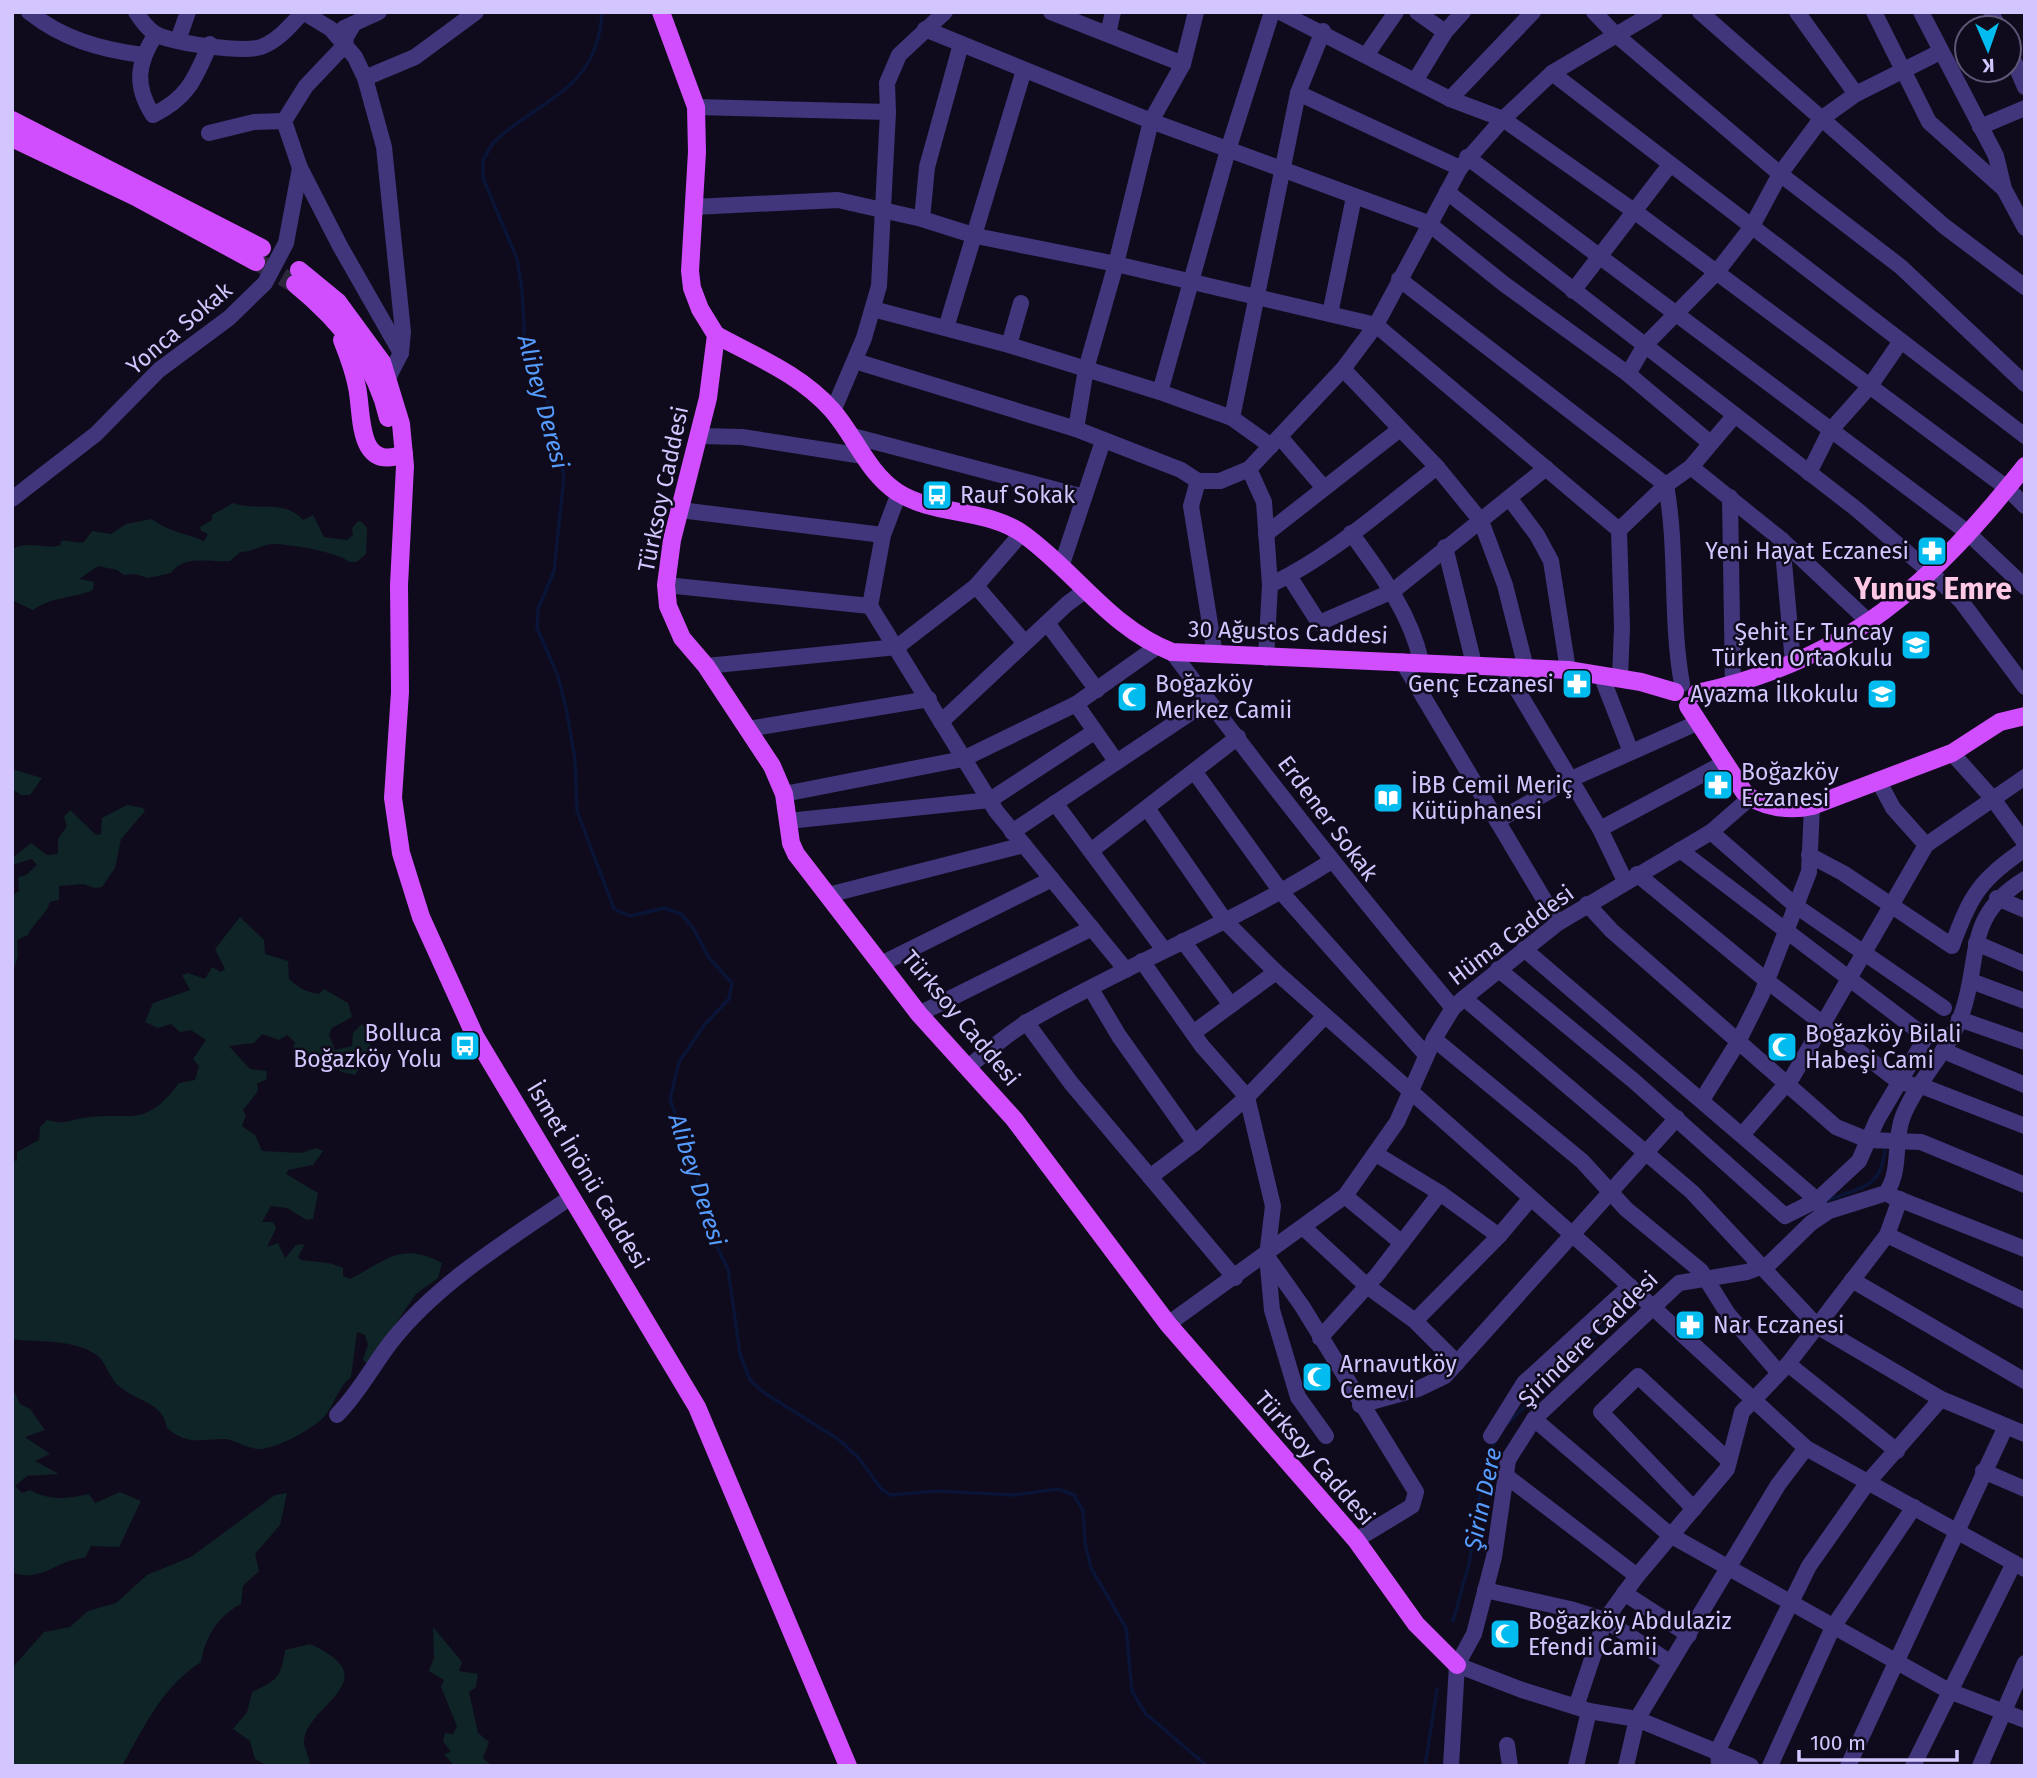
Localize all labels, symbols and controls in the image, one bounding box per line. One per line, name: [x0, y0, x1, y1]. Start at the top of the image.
north arrow: [1953, 14, 2023, 84]
text: K: [1981, 54, 1995, 77]
street label: Yonca Sokak: [120, 276, 238, 380]
water label: Alibey Deresi: [511, 331, 574, 472]
street label: Türksoy Caddesi: [632, 404, 694, 574]
bus stop icon: Rauf Sokak: [920, 478, 954, 512]
place label: Rauf Sokak: [960, 481, 1075, 509]
pharmacy icon: Yeni Hayat Eczanesi: [1915, 534, 1949, 568]
place label: Yeni Hayat Eczanesi: [1705, 537, 1909, 565]
district label: Yunus Emre: [1853, 571, 2012, 607]
street label: 30 Ağustos Caddesi: [1188, 615, 1388, 649]
place label: Şehit Er Tuncay Türken Ortaokulu: [1712, 618, 1894, 672]
school or university icon: Şehit Er Tuncay Türken Ortaokulu: [1899, 628, 1933, 662]
pharmacy icon: Genç Eczanesi: [1560, 667, 1594, 701]
place label: Boğazköy Merkez Camii: [1155, 670, 1292, 724]
place label: Genç Eczanesi: [1408, 670, 1554, 698]
school or university icon: Ayazma İlkokulu: [1865, 677, 1899, 711]
mosque icon: Boğazköy Merkez Camii: [1115, 680, 1149, 714]
place label: Ayazma İlkokulu: [1690, 680, 1859, 708]
street label: Erdener Sokak: [1272, 750, 1384, 886]
place label: Boğazköy Eczanesi: [1741, 758, 1839, 812]
pharmacy icon: Boğazköy Eczanesi: [1701, 768, 1735, 802]
place label: İBB Cemil Meriç Kütüphanesi: [1411, 771, 1573, 825]
library icon: İBB Cemil Meriç Kütüphanesi: [1371, 781, 1405, 815]
street label: Hüma Caddesi: [1443, 879, 1579, 991]
street label: Türksoy Caddesi: [896, 944, 1026, 1092]
place label: Bolluca Boğazköy Yolu: [293, 1019, 442, 1073]
place label: Boğazköy Bilali Habeşi Cami: [1805, 1020, 1961, 1074]
bus stop icon: Bolluca Boğazköy Yolu: [448, 1029, 482, 1063]
mosque icon: Boğazköy Bilali Habeşi Cami: [1765, 1030, 1799, 1064]
street label: İsmet İnönü Caddesi: [521, 1076, 655, 1274]
water label: Alibey Deresi: [662, 1109, 732, 1250]
street label: Şirindere Caddesi: [1512, 1265, 1664, 1413]
pharmacy icon: Nar Eczanesi: [1673, 1308, 1707, 1342]
place label: Nar Eczanesi: [1713, 1311, 1845, 1339]
place label: Arnavutköy Cemevi: [1340, 1350, 1458, 1404]
mosque icon: Arnavutköy Cemevi: [1300, 1360, 1334, 1394]
street label: Türksoy Caddesi: [1249, 1385, 1381, 1531]
water label: Şirin Dere: [1458, 1445, 1508, 1554]
place label: Boğazköy Abdulaziz Efendi Camii: [1528, 1607, 1732, 1661]
mosque icon: Boğazköy Abdulaziz Efendi Camii: [1488, 1617, 1522, 1651]
scale bar: [1799, 1718, 1956, 1762]
text: 100 m: [1810, 1730, 1866, 1756]

